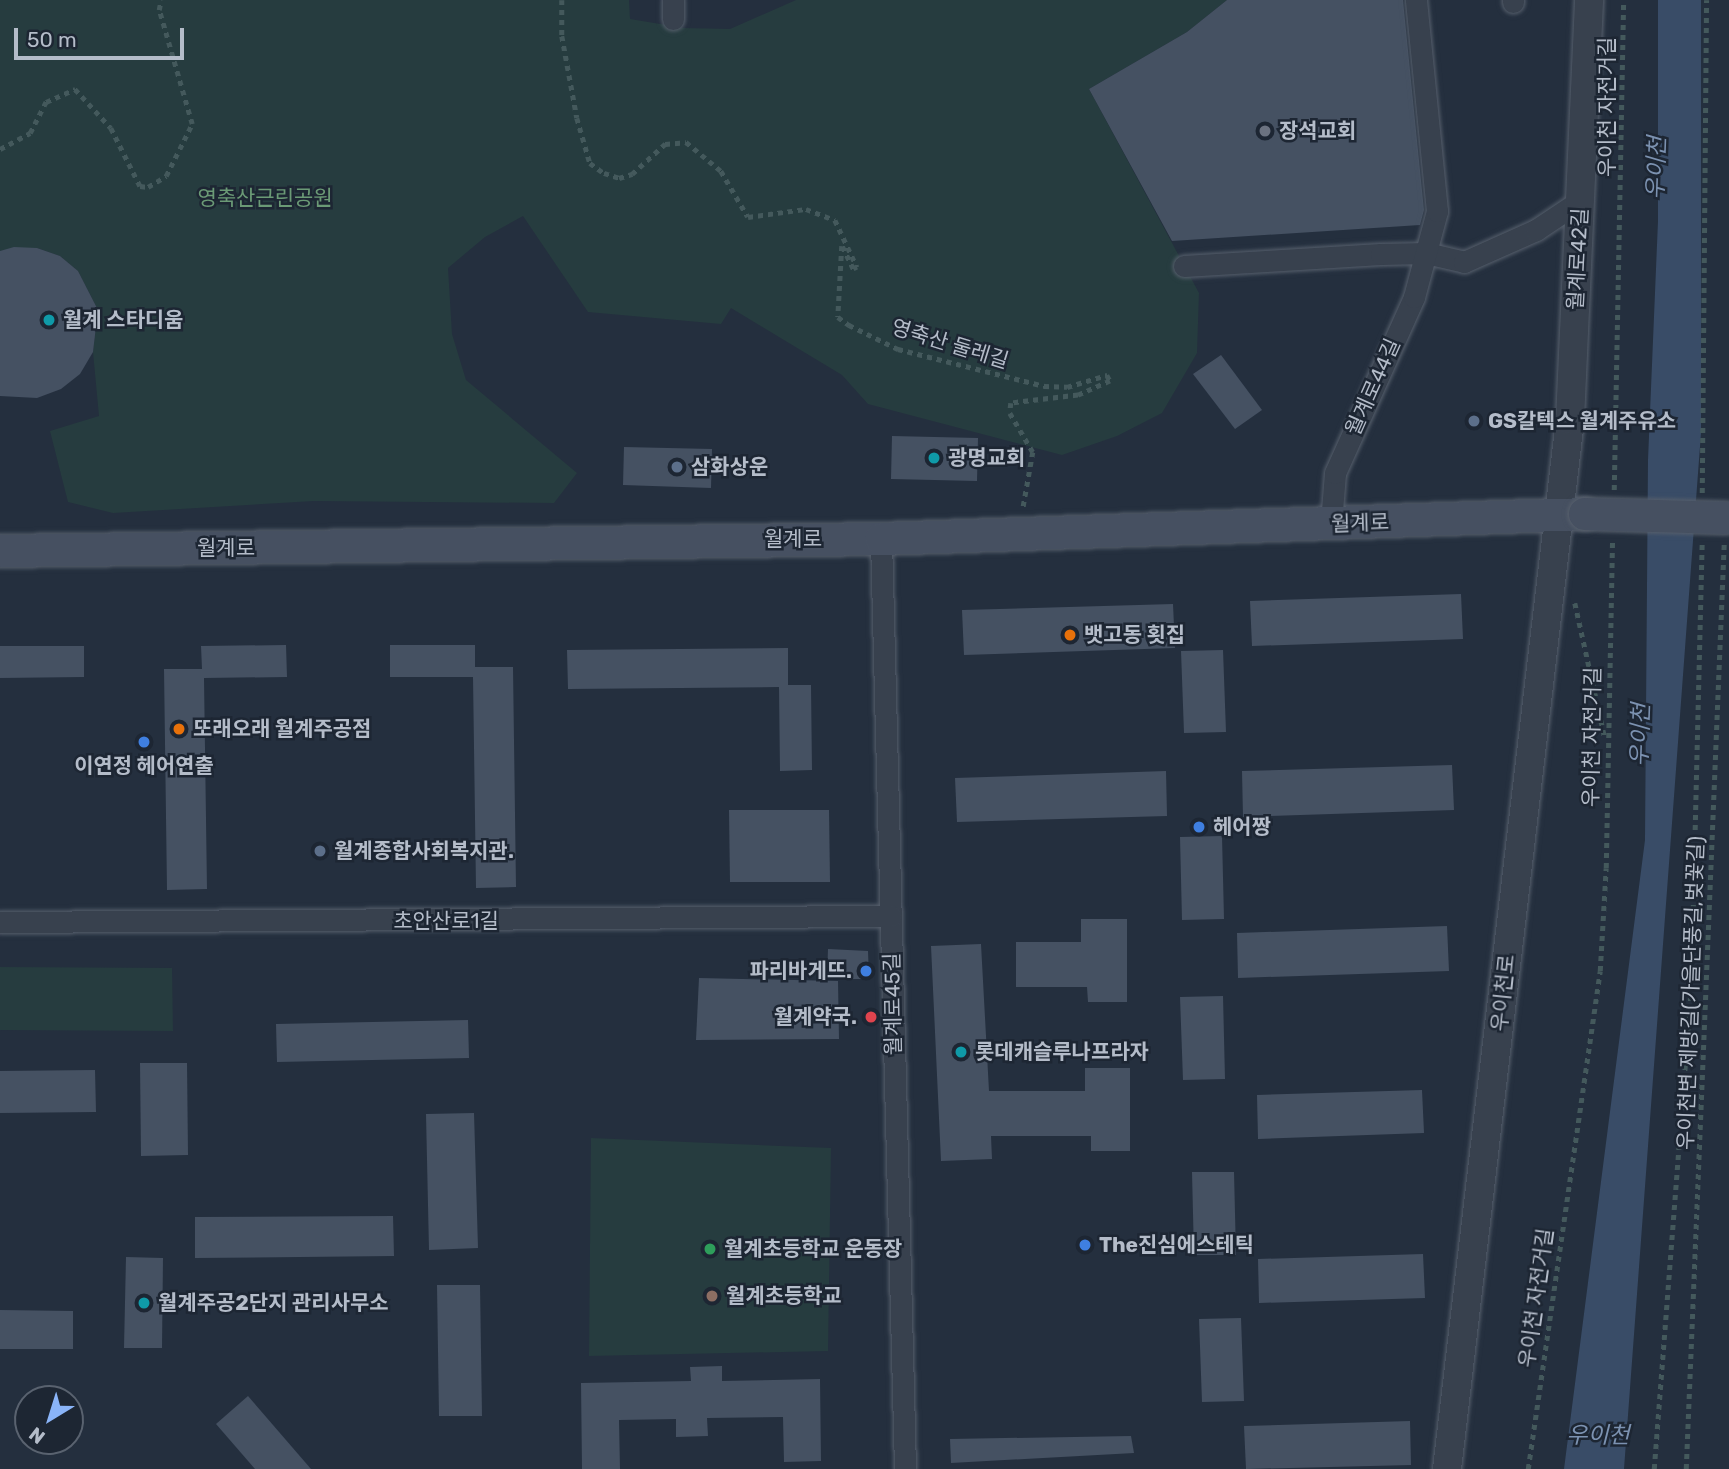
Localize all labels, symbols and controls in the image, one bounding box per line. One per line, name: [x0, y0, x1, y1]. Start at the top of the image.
scale bar: [18, 14, 187, 58]
text: 50 m: [27, 27, 77, 52]
street label: 우이천 자전거길: [1594, 37, 1620, 177]
place label: 장석교회: [1279, 118, 1356, 144]
marker: 장석교회: [1257, 123, 1273, 139]
water label: 우이천: [1641, 136, 1671, 200]
park label: 영축산근린공원: [197, 185, 333, 211]
street label: 월계로42길: [1563, 207, 1593, 311]
place label: 월계 스타디움: [63, 307, 183, 333]
marker: 월계 스타디움: [41, 312, 57, 328]
street label: 영축산 둘레길: [888, 314, 1012, 374]
street label: 월계로44길: [1340, 335, 1406, 439]
place label: GS칼텍스 월계주유소: [1488, 408, 1676, 434]
marker: GS칼텍스 월계주유소: [1466, 413, 1482, 429]
place label: 광명교회: [948, 445, 1025, 471]
marker: 광명교회: [926, 450, 942, 466]
place label: 삼화상운: [691, 454, 768, 480]
marker: 삼화상운: [669, 459, 685, 475]
street label: 월계로: [1331, 509, 1389, 537]
street label: 월계로: [764, 526, 822, 552]
street label: 월계로: [197, 535, 255, 561]
place label: 뱃고동 횟집: [1084, 622, 1185, 648]
marker: 뱃고동 횟집: [1062, 627, 1078, 643]
street label: 우이천 자전거길: [1578, 667, 1606, 807]
water label: 우이천: [1625, 703, 1655, 767]
place label: 또래오래 월계주공점: [193, 716, 371, 742]
marker: 또래오래 월계주공점: [171, 721, 187, 737]
marker: 이연정 헤어연출: [136, 734, 152, 750]
place label: 이연정 헤어연출: [74, 753, 214, 779]
place label: 헤어짱: [1213, 814, 1271, 840]
marker: 헤어짱: [1191, 819, 1207, 835]
street label: 우이천변 제방길(가을단풍길,벚꽃길): [1673, 835, 1709, 1151]
place label: 월계종합사회복지관.: [334, 838, 514, 864]
marker: 월계종합사회복지관.: [312, 843, 328, 859]
street label: 초안산로1길: [393, 908, 499, 934]
street label: 월계로45길: [880, 952, 906, 1056]
street label: 우이천로: [1486, 953, 1520, 1033]
place label: 파리바게뜨.: [749, 958, 852, 984]
marker: 파리바게뜨.: [858, 963, 874, 979]
place label: 월계약국.: [774, 1004, 857, 1030]
marker: 월계약국.: [863, 1009, 879, 1025]
place label: 롯데캐슬루나프라자: [975, 1039, 1149, 1065]
marker: 롯데캐슬루나프라자: [953, 1044, 969, 1060]
street label: 우이천 자전거길: [1514, 1227, 1558, 1369]
place label: The진심에스테틱: [1099, 1232, 1254, 1258]
place label: 월계초등학교 운동장: [724, 1236, 902, 1262]
marker: The진심에스테틱: [1077, 1237, 1093, 1253]
marker: 월계초등학교 운동장: [702, 1241, 718, 1257]
place label: 월계초등학교: [726, 1283, 842, 1309]
marker: 월계초등학교: [704, 1288, 720, 1304]
place label: 월계주공2단지 관리사무소: [158, 1290, 389, 1316]
marker: 월계주공2단지 관리사무소: [136, 1295, 152, 1311]
north arrow: [14, 1385, 84, 1455]
water label: 우이천: [1566, 1421, 1630, 1449]
text: N: [25, 1422, 49, 1449]

